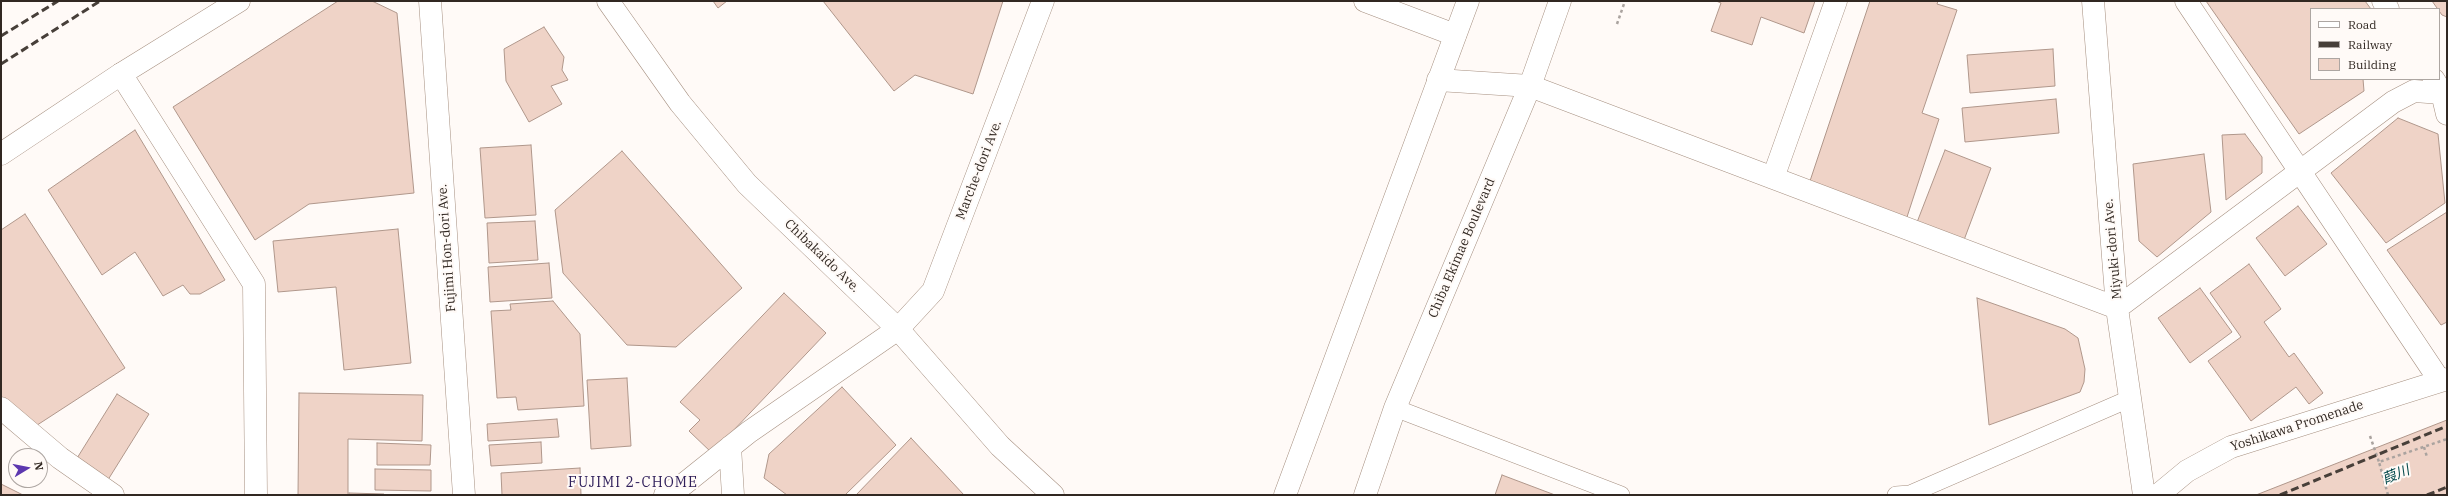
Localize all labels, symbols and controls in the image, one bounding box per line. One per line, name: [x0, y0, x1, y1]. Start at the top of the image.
legend: [2310, 8, 2440, 80]
text: Road: [2348, 17, 2377, 32]
text: Railway: [2348, 37, 2392, 52]
text: Building: [2348, 57, 2396, 72]
street label: Marche-dori Ave.: [953, 118, 1005, 222]
street label: Chiba Ekimae Boulevard: [1425, 176, 1499, 320]
street label: Fujimi Hon-dori Ave.: [435, 183, 459, 313]
street label: Miyuki-dori Ave.: [2101, 198, 2125, 300]
street label: Chibakaido Ave.: [781, 216, 863, 296]
street label: Yoshikawa Promenade: [2229, 397, 2365, 455]
north arrow: [8, 448, 48, 488]
text: N: [31, 461, 46, 472]
water label: 葭川: [2380, 462, 2412, 488]
district label: FUJIMI 2-CHOME: [568, 475, 698, 491]

